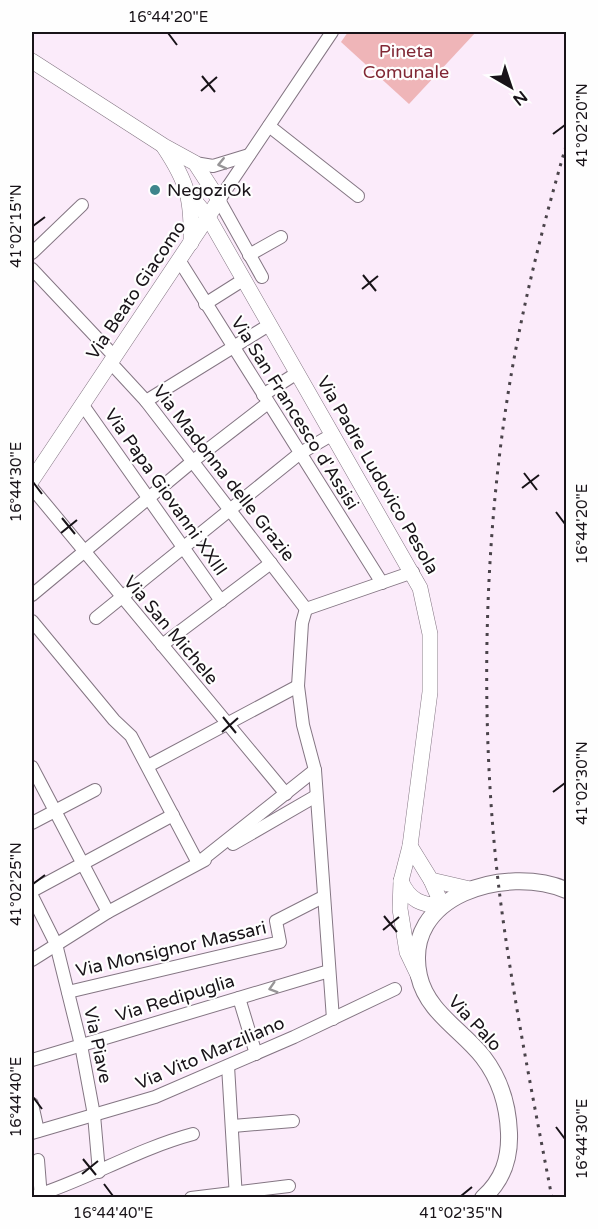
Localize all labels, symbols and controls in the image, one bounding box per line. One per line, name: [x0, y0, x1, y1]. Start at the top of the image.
text: 16°44'20"E: [128, 8, 208, 26]
park label: Pineta Comunale: [363, 40, 449, 83]
north arrow: [481, 57, 541, 117]
text: 41°02'20"N: [573, 83, 591, 167]
text: N: [509, 86, 531, 110]
one-way arrow: [218, 157, 228, 170]
place label: NegoziOk: [167, 179, 251, 201]
marker: NegoziOk: [148, 183, 162, 197]
text: 41°02'15"N: [7, 184, 25, 268]
street label: Via Beato Giacomo: [81, 216, 191, 364]
street label: Via San Francesco d'Assisi: [226, 312, 364, 514]
street label: Via Padre Ludovico Pesola: [312, 372, 444, 578]
street label: Via Madonna delle Grazie: [148, 380, 300, 566]
street label: Via Papa Giovanni XXIII: [100, 404, 232, 580]
text: 16°44'30"E: [7, 442, 25, 522]
text: 16°44'20"E: [573, 484, 591, 564]
street label: Via San Michele: [119, 571, 223, 689]
text: 41°02'30"N: [573, 741, 591, 825]
text: 41°02'25"N: [7, 842, 25, 926]
street label: Via Monsignor Massari: [74, 916, 268, 982]
street label: Via Redipuglia: [113, 969, 237, 1027]
one-way arrow: [268, 981, 279, 993]
street label: Via Palo: [444, 990, 507, 1056]
street label: Via Piave: [79, 1005, 117, 1085]
street label: Via Vito Marziliano: [132, 1012, 288, 1094]
text: 16°44'40"E: [7, 1057, 25, 1137]
text: 16°44'30"E: [573, 1099, 591, 1179]
text: 16°44'40"E: [73, 1204, 153, 1222]
text: 41°02'35"N: [419, 1204, 503, 1222]

